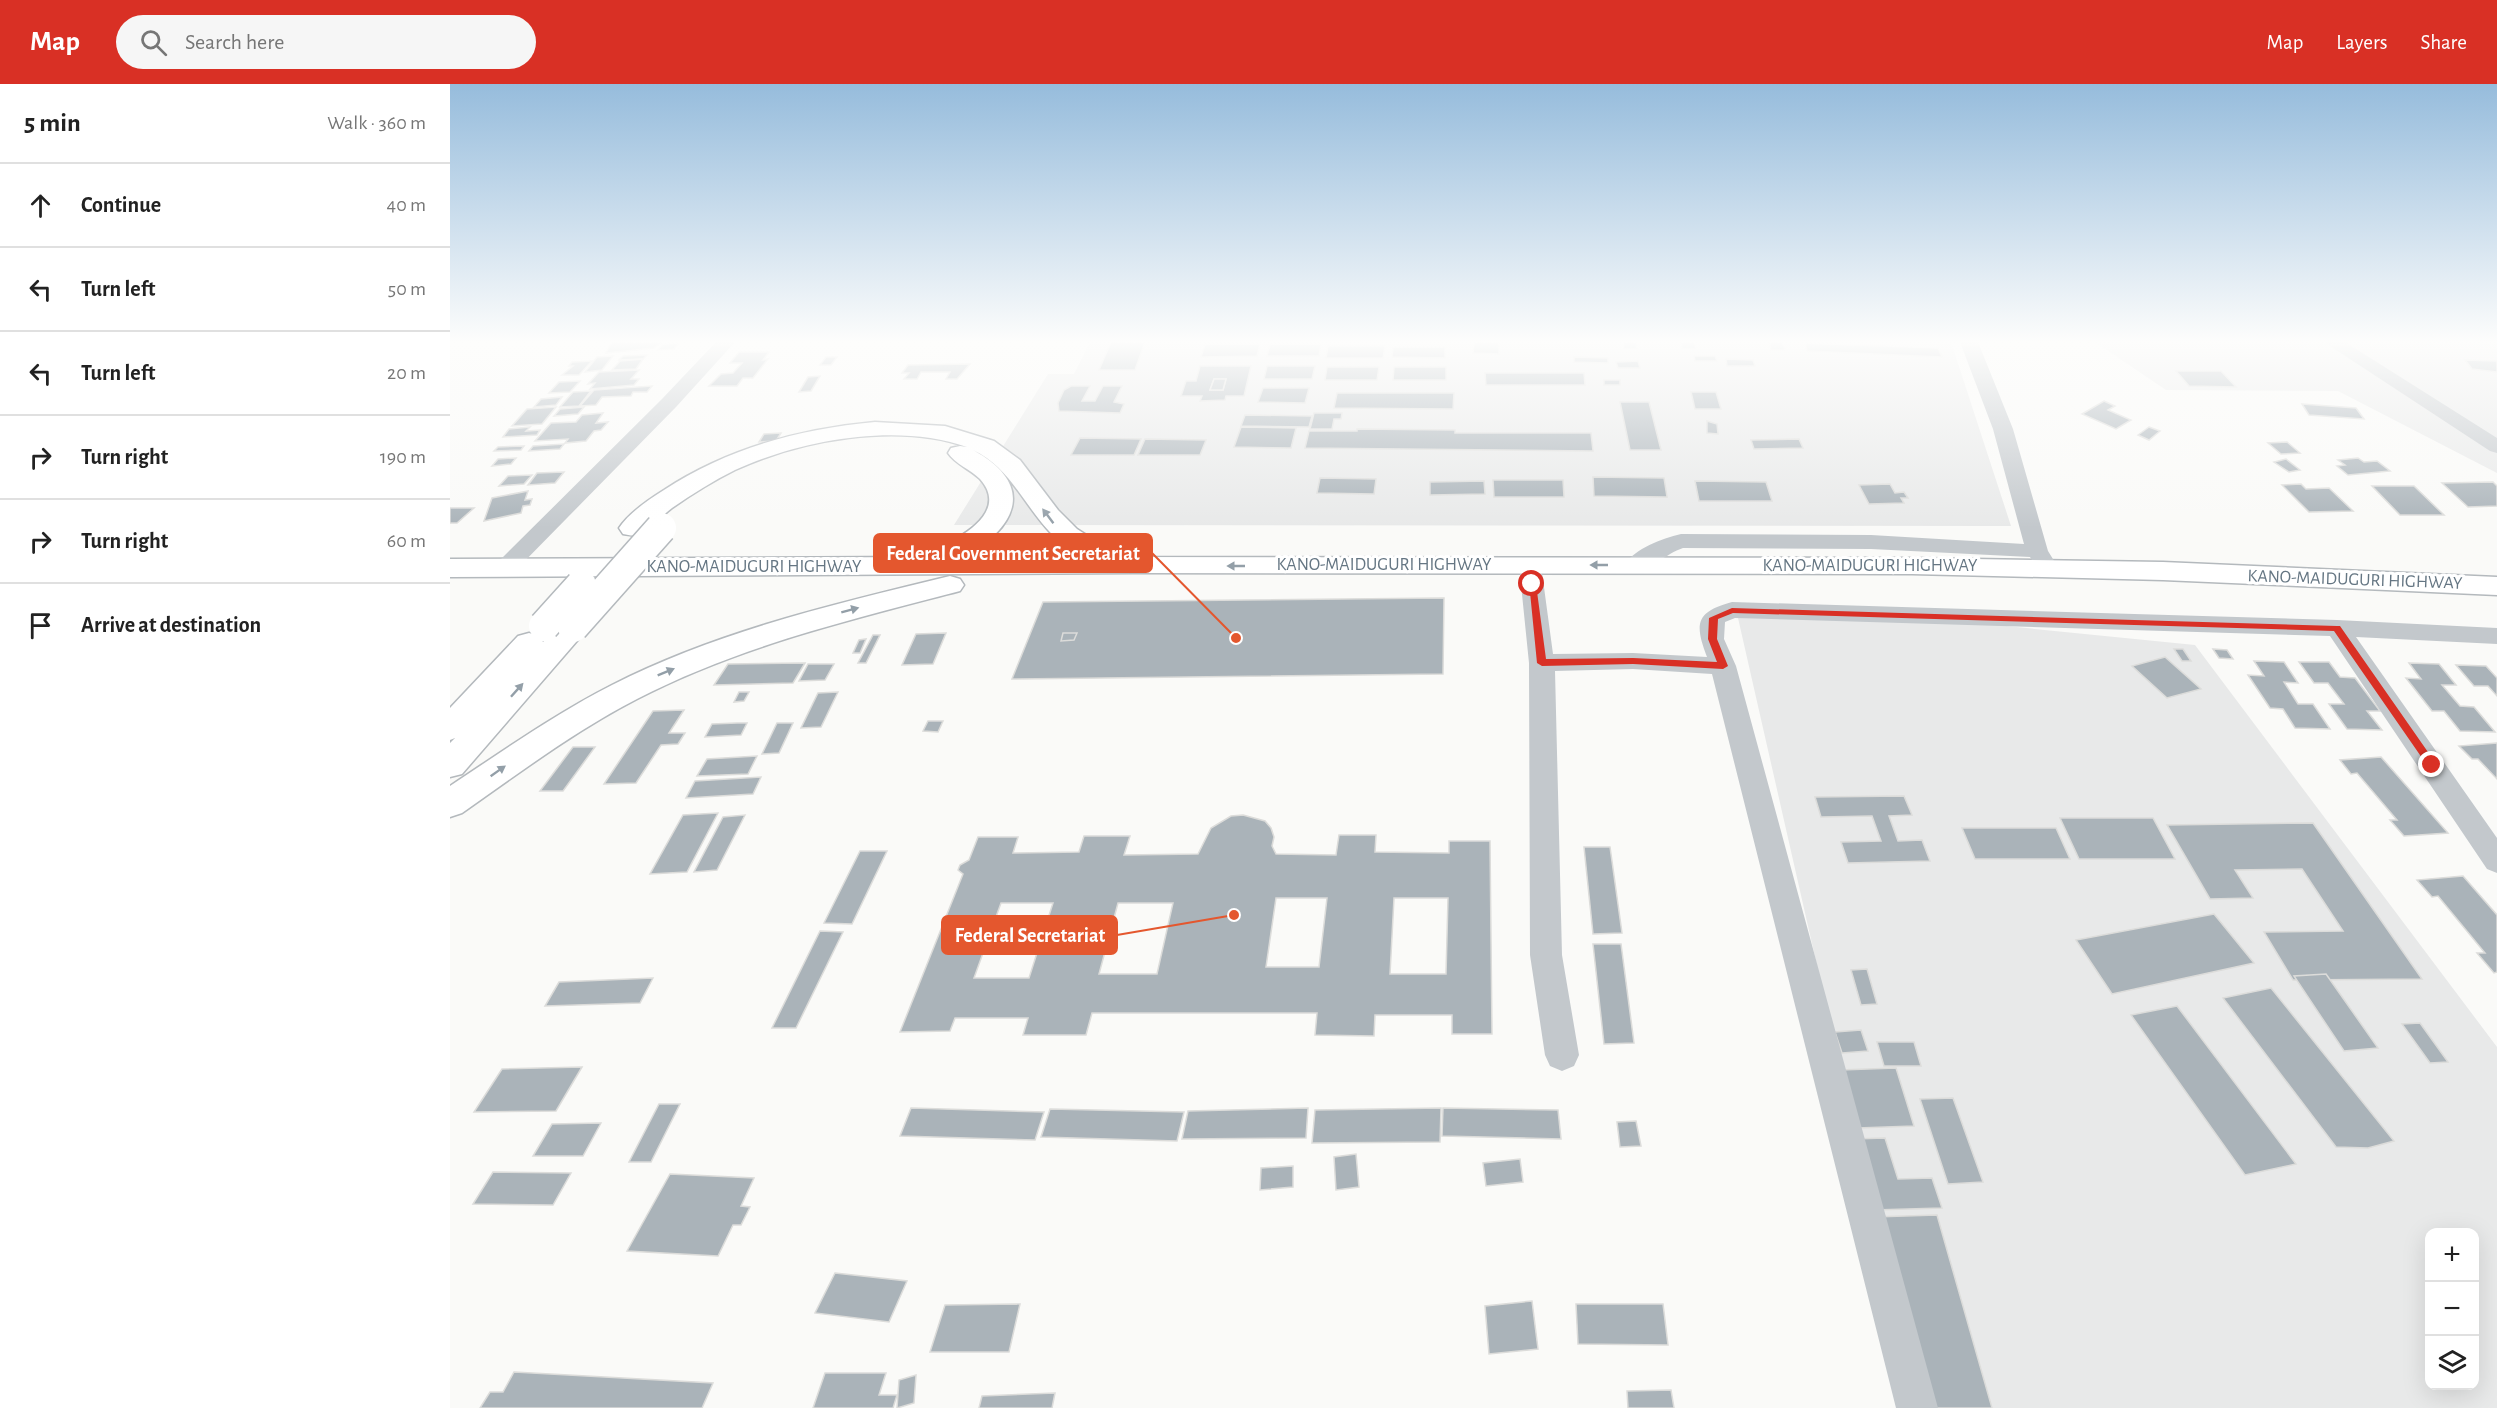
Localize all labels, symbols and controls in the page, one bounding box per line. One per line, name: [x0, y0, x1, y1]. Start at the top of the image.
search box: [116, 15, 536, 69]
icon: search: [137, 26, 170, 59]
text: Map: [30, 28, 80, 56]
text: Search here: [185, 31, 284, 53]
text: Map: [2267, 32, 2303, 53]
text: Layers: [2336, 32, 2387, 53]
text: Share: [2420, 32, 2467, 53]
text: 5 min: [24, 110, 81, 136]
text: Walk · 360 m: [327, 113, 426, 133]
icon: ahead: [24, 189, 57, 222]
text: Continue: [81, 194, 161, 216]
text: 40 m: [387, 195, 426, 215]
icon: left: [24, 273, 57, 306]
text: Turn left: [81, 278, 155, 300]
text: 50 m: [388, 279, 426, 299]
icon: left: [24, 357, 57, 390]
text: Turn left: [81, 362, 155, 384]
text: 20 m: [387, 363, 426, 383]
icon: right: [24, 441, 57, 474]
text: Turn right: [81, 446, 168, 468]
text: 190 m: [380, 447, 426, 467]
one-way arrow: [1042, 509, 1054, 525]
icon: right: [24, 525, 57, 558]
text: Turn right: [81, 530, 168, 552]
text: 60 m: [387, 531, 426, 551]
callout: Federal Government Secretariat: [874, 534, 1152, 572]
text: Federal Government Secretariat: [886, 544, 1140, 564]
street label: KANO-MAIDUGURI HIGHWAY: [1276, 556, 1492, 574]
street label: KANO-MAIDUGURI HIGHWAY: [1762, 557, 1978, 575]
street label: KANO-MAIDUGURI HIGHWAY: [646, 558, 862, 576]
one-way arrow: [1589, 560, 1608, 570]
one-way arrow: [1226, 561, 1245, 571]
street label: KANO-MAIDUGURI HIGHWAY: [2247, 567, 2463, 593]
route start: [1518, 570, 1544, 596]
one-way arrow: [841, 604, 859, 614]
icon: arrive: [24, 609, 57, 642]
text: Arrive at destination: [81, 614, 261, 636]
one-way arrow: [657, 667, 675, 677]
one-way arrow: [510, 682, 524, 697]
route end: [2418, 751, 2444, 777]
one-way arrow: [490, 766, 506, 777]
callout: Federal Secretariat: [942, 916, 1117, 954]
text: Federal Secretariat: [955, 926, 1106, 946]
map controls: [2425, 1228, 2479, 1390]
button: +: [2425, 1228, 2479, 1282]
button: −: [2425, 1282, 2479, 1336]
button: layers: [2425, 1336, 2479, 1390]

